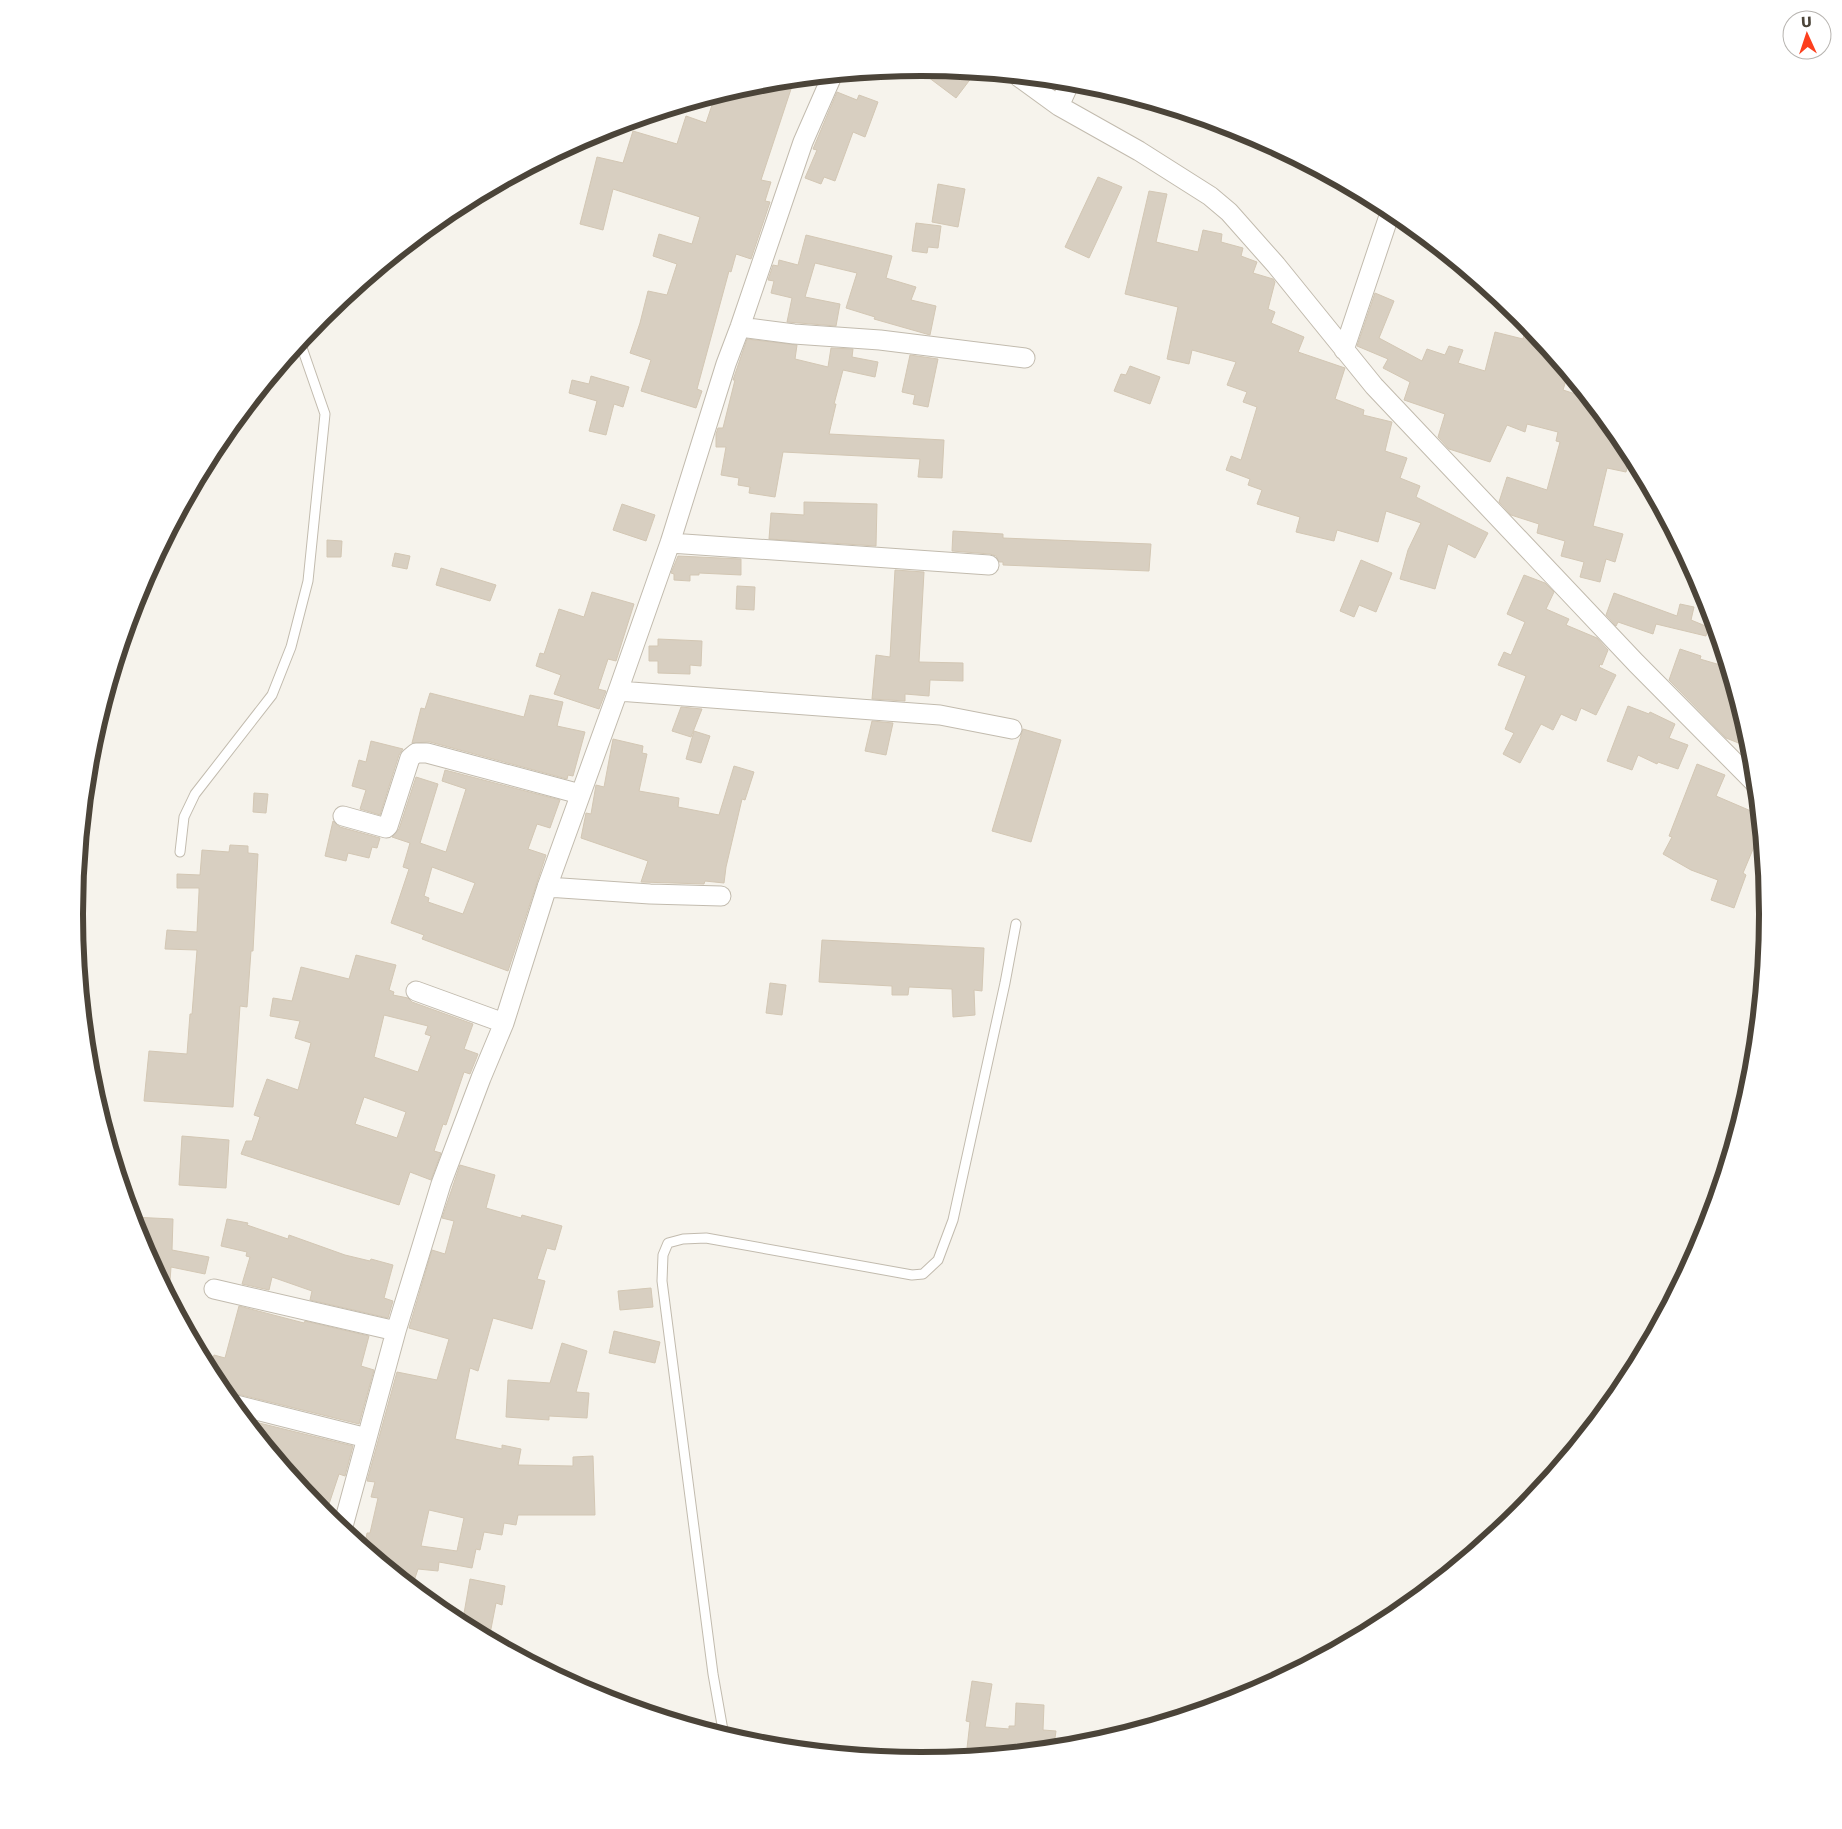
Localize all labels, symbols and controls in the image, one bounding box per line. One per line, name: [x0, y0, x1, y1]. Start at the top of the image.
north arrow: [1782, 10, 1832, 60]
text: U: [1800, 14, 1812, 30]

